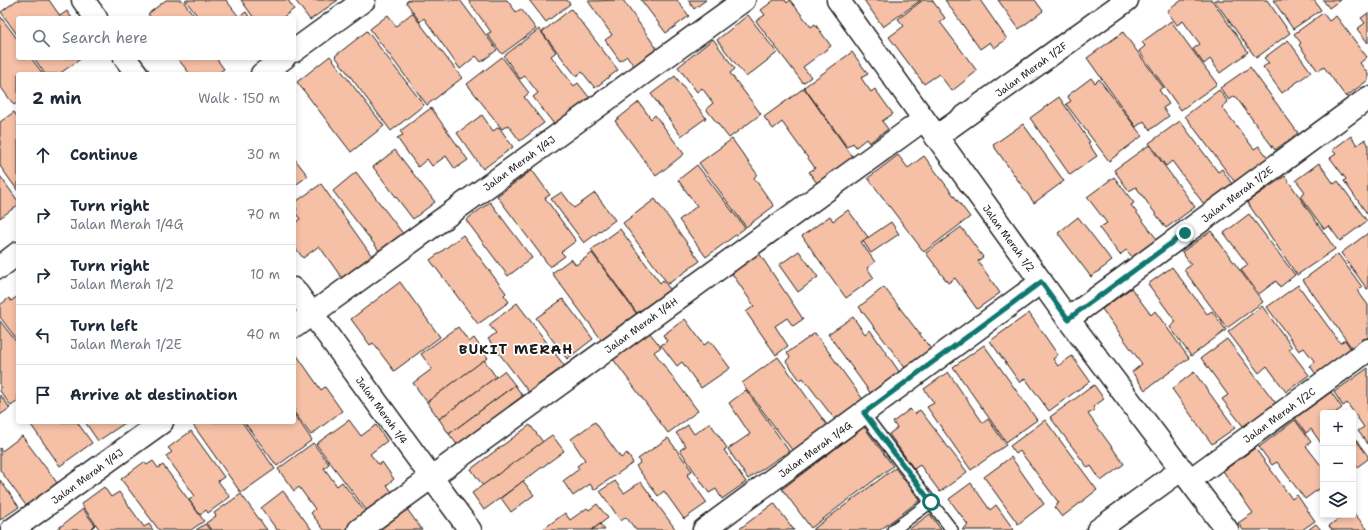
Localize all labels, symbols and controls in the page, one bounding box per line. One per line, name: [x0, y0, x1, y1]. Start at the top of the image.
search box: [16, 16, 296, 60]
icon: search: [30, 27, 52, 49]
text: Search here: [62, 28, 148, 48]
street label: Jalan Merah 1/2F: [993, 39, 1070, 100]
text: 2 min: [32, 87, 82, 109]
text: Walk · 150 m: [198, 90, 280, 107]
street label: Jalan Merah 1/4J: [481, 133, 558, 194]
icon: ahead: [32, 144, 54, 166]
text: Continue: [70, 145, 138, 165]
text: 30 m: [246, 146, 280, 163]
street label: Jalan Merah 1/2E: [1199, 163, 1276, 225]
text: Turn right: [70, 196, 150, 216]
street label: Jalan Merah 1/2: [980, 202, 1037, 274]
icon: right: [32, 204, 54, 226]
text: 70 m: [246, 206, 280, 223]
text: Jalan Merah 1/4G: [70, 216, 184, 233]
route end: [1176, 224, 1194, 242]
text: Turn right: [70, 256, 150, 276]
icon: right: [32, 264, 54, 286]
text: 10 m: [250, 266, 280, 283]
text: Jalan Merah 1/2: [70, 276, 174, 293]
street label: Jalan Merah 1/4H: [602, 295, 680, 356]
text: Turn left: [70, 316, 138, 336]
icon: left: [32, 324, 54, 346]
text: 40 m: [246, 326, 280, 343]
text: Jalan Merah 1/2E: [70, 336, 182, 353]
district label: BUKIT MERAH: [459, 340, 573, 358]
street label: Jalan Merah 1/4: [353, 374, 410, 446]
icon: arrive: [32, 384, 54, 406]
text: Arrive at destination: [70, 385, 238, 405]
street label: Jalan Merah 1/2C: [1241, 385, 1318, 446]
map controls: [1320, 410, 1356, 518]
button: +: [1320, 410, 1356, 446]
street label: Jalan Merah 1/4G: [776, 418, 855, 480]
street label: Jalan Merah 1/4J: [49, 446, 126, 507]
button: −: [1320, 446, 1356, 482]
button: layers: [1320, 482, 1356, 518]
route start: [922, 493, 940, 511]

